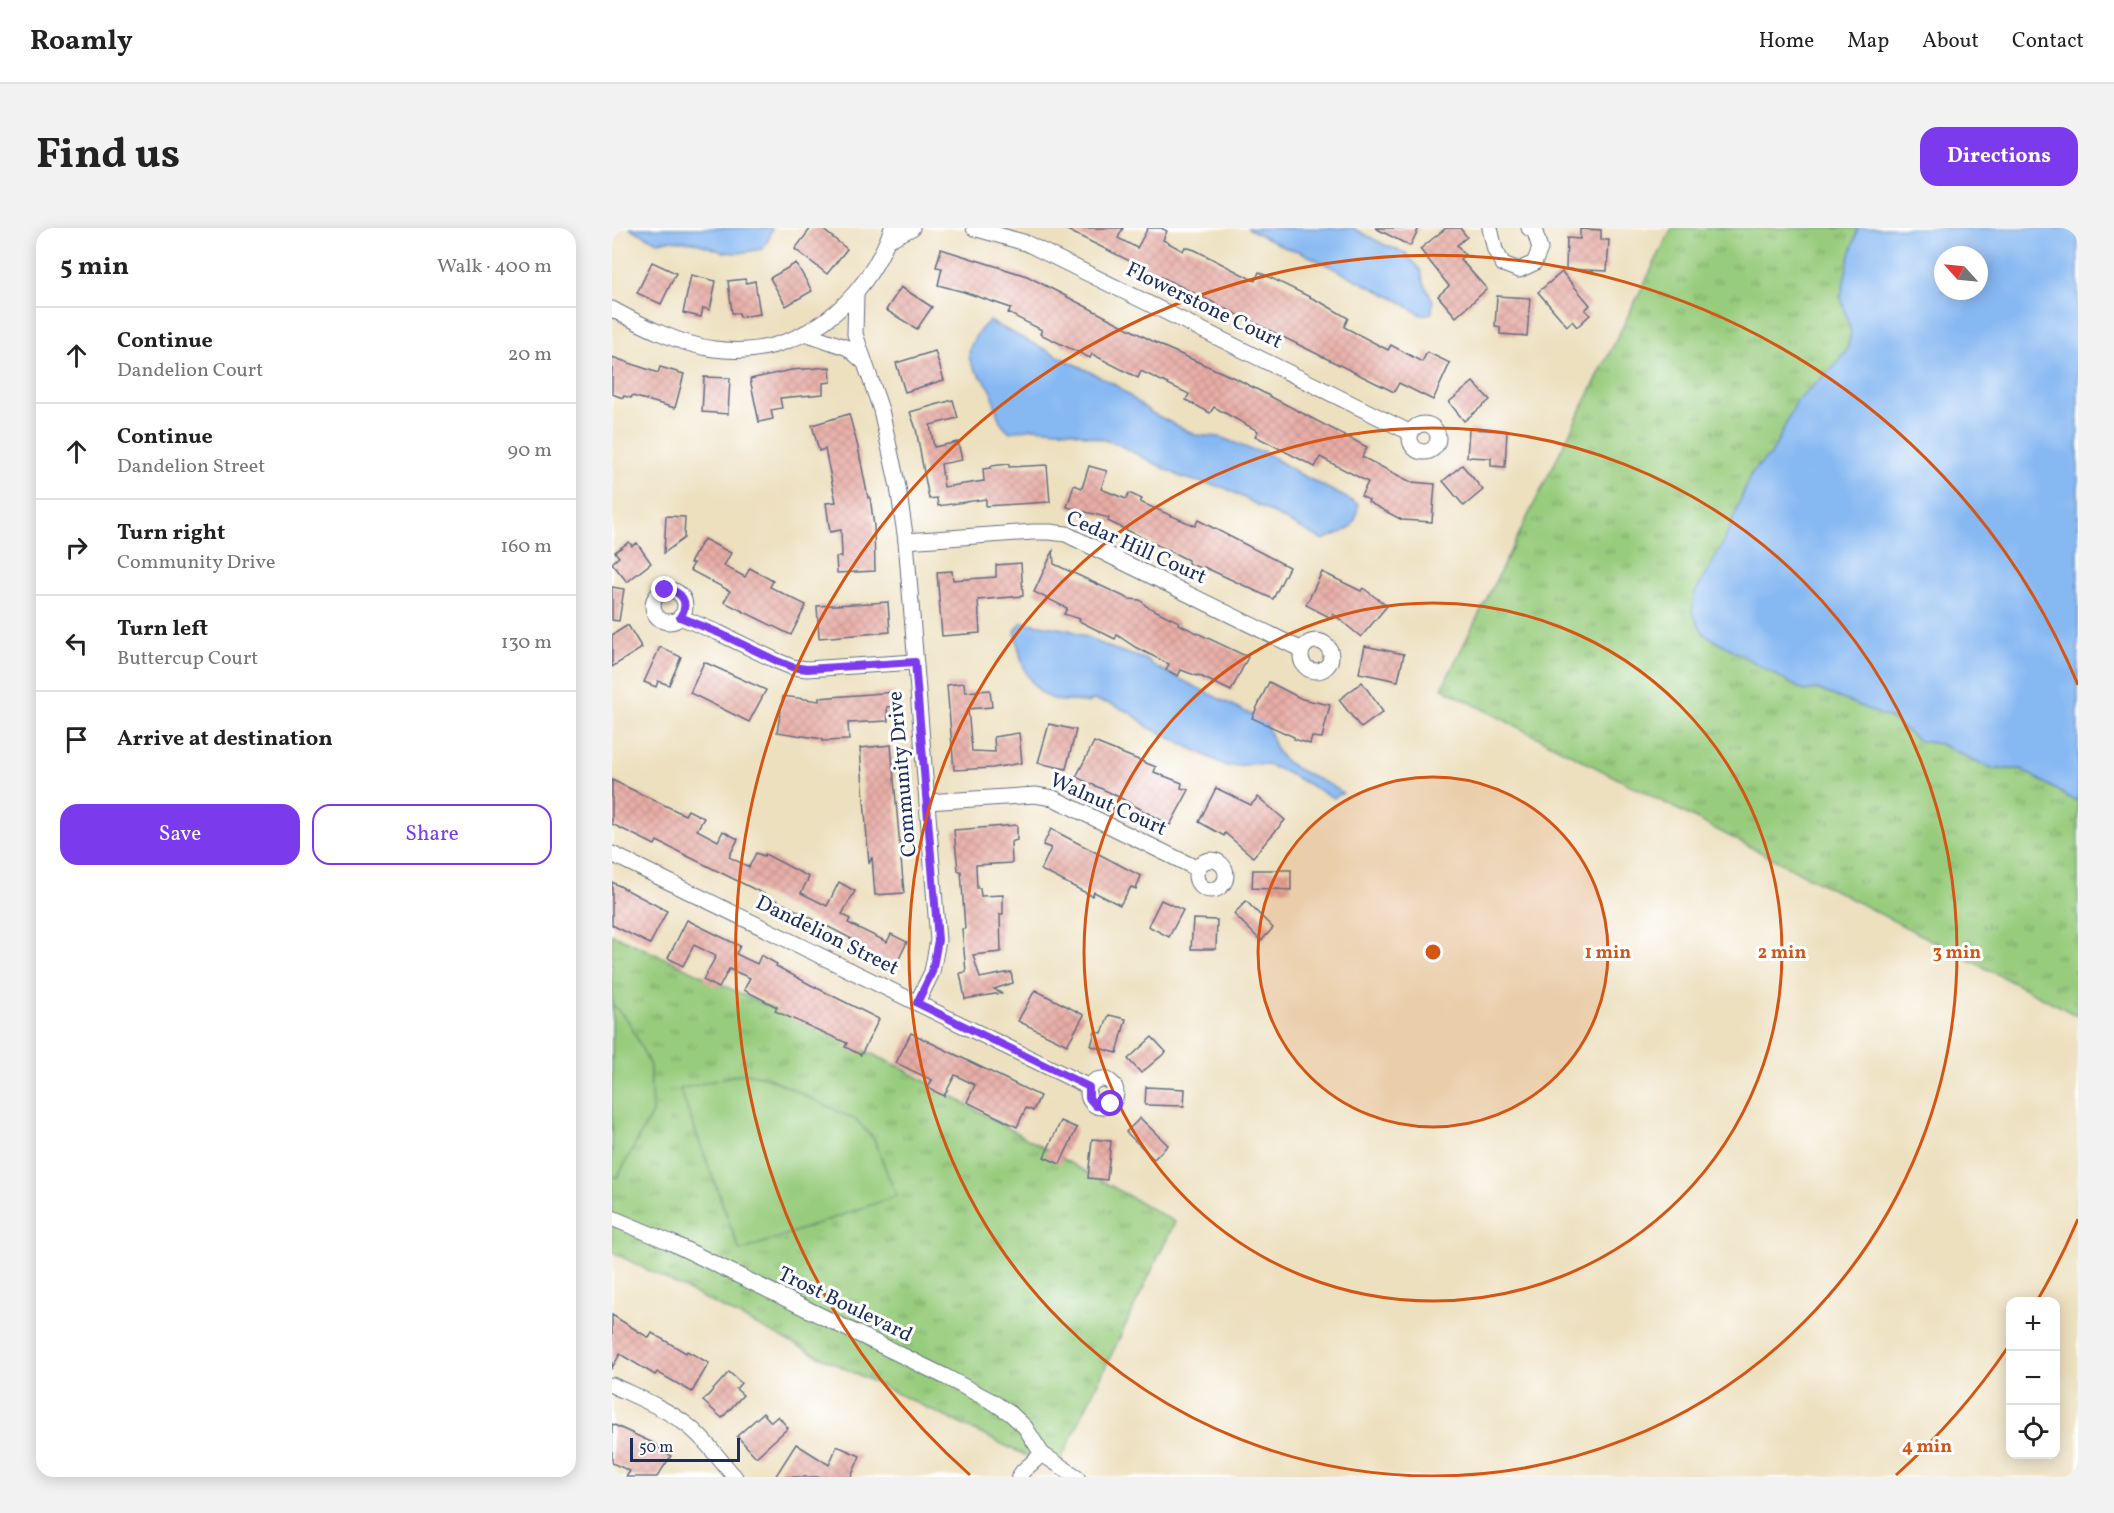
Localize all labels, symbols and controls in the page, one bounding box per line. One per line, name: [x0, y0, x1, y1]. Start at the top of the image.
text: Roamly: [30, 22, 133, 61]
text: Home: [1759, 27, 1814, 56]
text: Map: [1847, 27, 1889, 56]
text: About: [1922, 27, 1979, 56]
text: Contact: [2012, 27, 2084, 56]
text: Find us: [36, 127, 180, 186]
button: Directions: [1920, 127, 2078, 186]
north arrow: [1934, 246, 1988, 300]
text: 5 min: [60, 249, 129, 285]
text: Walk · 400 m: [437, 253, 552, 281]
street label: Flowerstone Court: [1121, 256, 1287, 356]
text: Continue: [117, 326, 213, 357]
icon: ahead: [60, 339, 93, 372]
text: 20 m: [508, 341, 552, 369]
text: Dandelion Court: [117, 357, 263, 385]
text: Continue: [117, 422, 213, 453]
icon: ahead: [60, 435, 93, 468]
text: 90 m: [508, 437, 552, 465]
text: Dandelion Street: [117, 453, 265, 481]
street label: Cedar Hill Court: [1061, 504, 1211, 592]
text: Turn right: [117, 518, 225, 549]
icon: right: [60, 531, 93, 564]
text: 160 m: [500, 533, 552, 561]
text: Community Drive: [117, 549, 275, 577]
route end: [651, 576, 677, 602]
text: Turn left: [117, 614, 208, 645]
icon: left: [60, 627, 93, 660]
text: 130 m: [501, 629, 552, 657]
text: Buttercup Court: [117, 645, 258, 673]
street label: Community Drive: [881, 690, 925, 858]
icon: arrive: [60, 723, 93, 756]
text: Arrive at destination: [117, 724, 333, 755]
street label: Walnut Court: [1045, 766, 1171, 844]
button: Save: [60, 804, 300, 865]
button: Share: [312, 804, 552, 865]
street label: Dandelion Street: [751, 889, 903, 983]
text: 1 min: [1585, 941, 1631, 966]
text: 2 min: [1758, 941, 1806, 966]
text: 3 min: [1933, 941, 1981, 966]
centre of rings: [1423, 942, 1443, 962]
route start: [1097, 1090, 1123, 1116]
street label: Trost Boulevard: [773, 1260, 917, 1350]
map controls: [2006, 1297, 2060, 1459]
button: +: [2006, 1297, 2060, 1351]
button: −: [2006, 1351, 2060, 1405]
button: locate: [2006, 1405, 2060, 1459]
scale bar: [630, 1435, 740, 1462]
text: 4 min: [1902, 1435, 1952, 1460]
text: 50 m: [639, 1437, 673, 1459]

